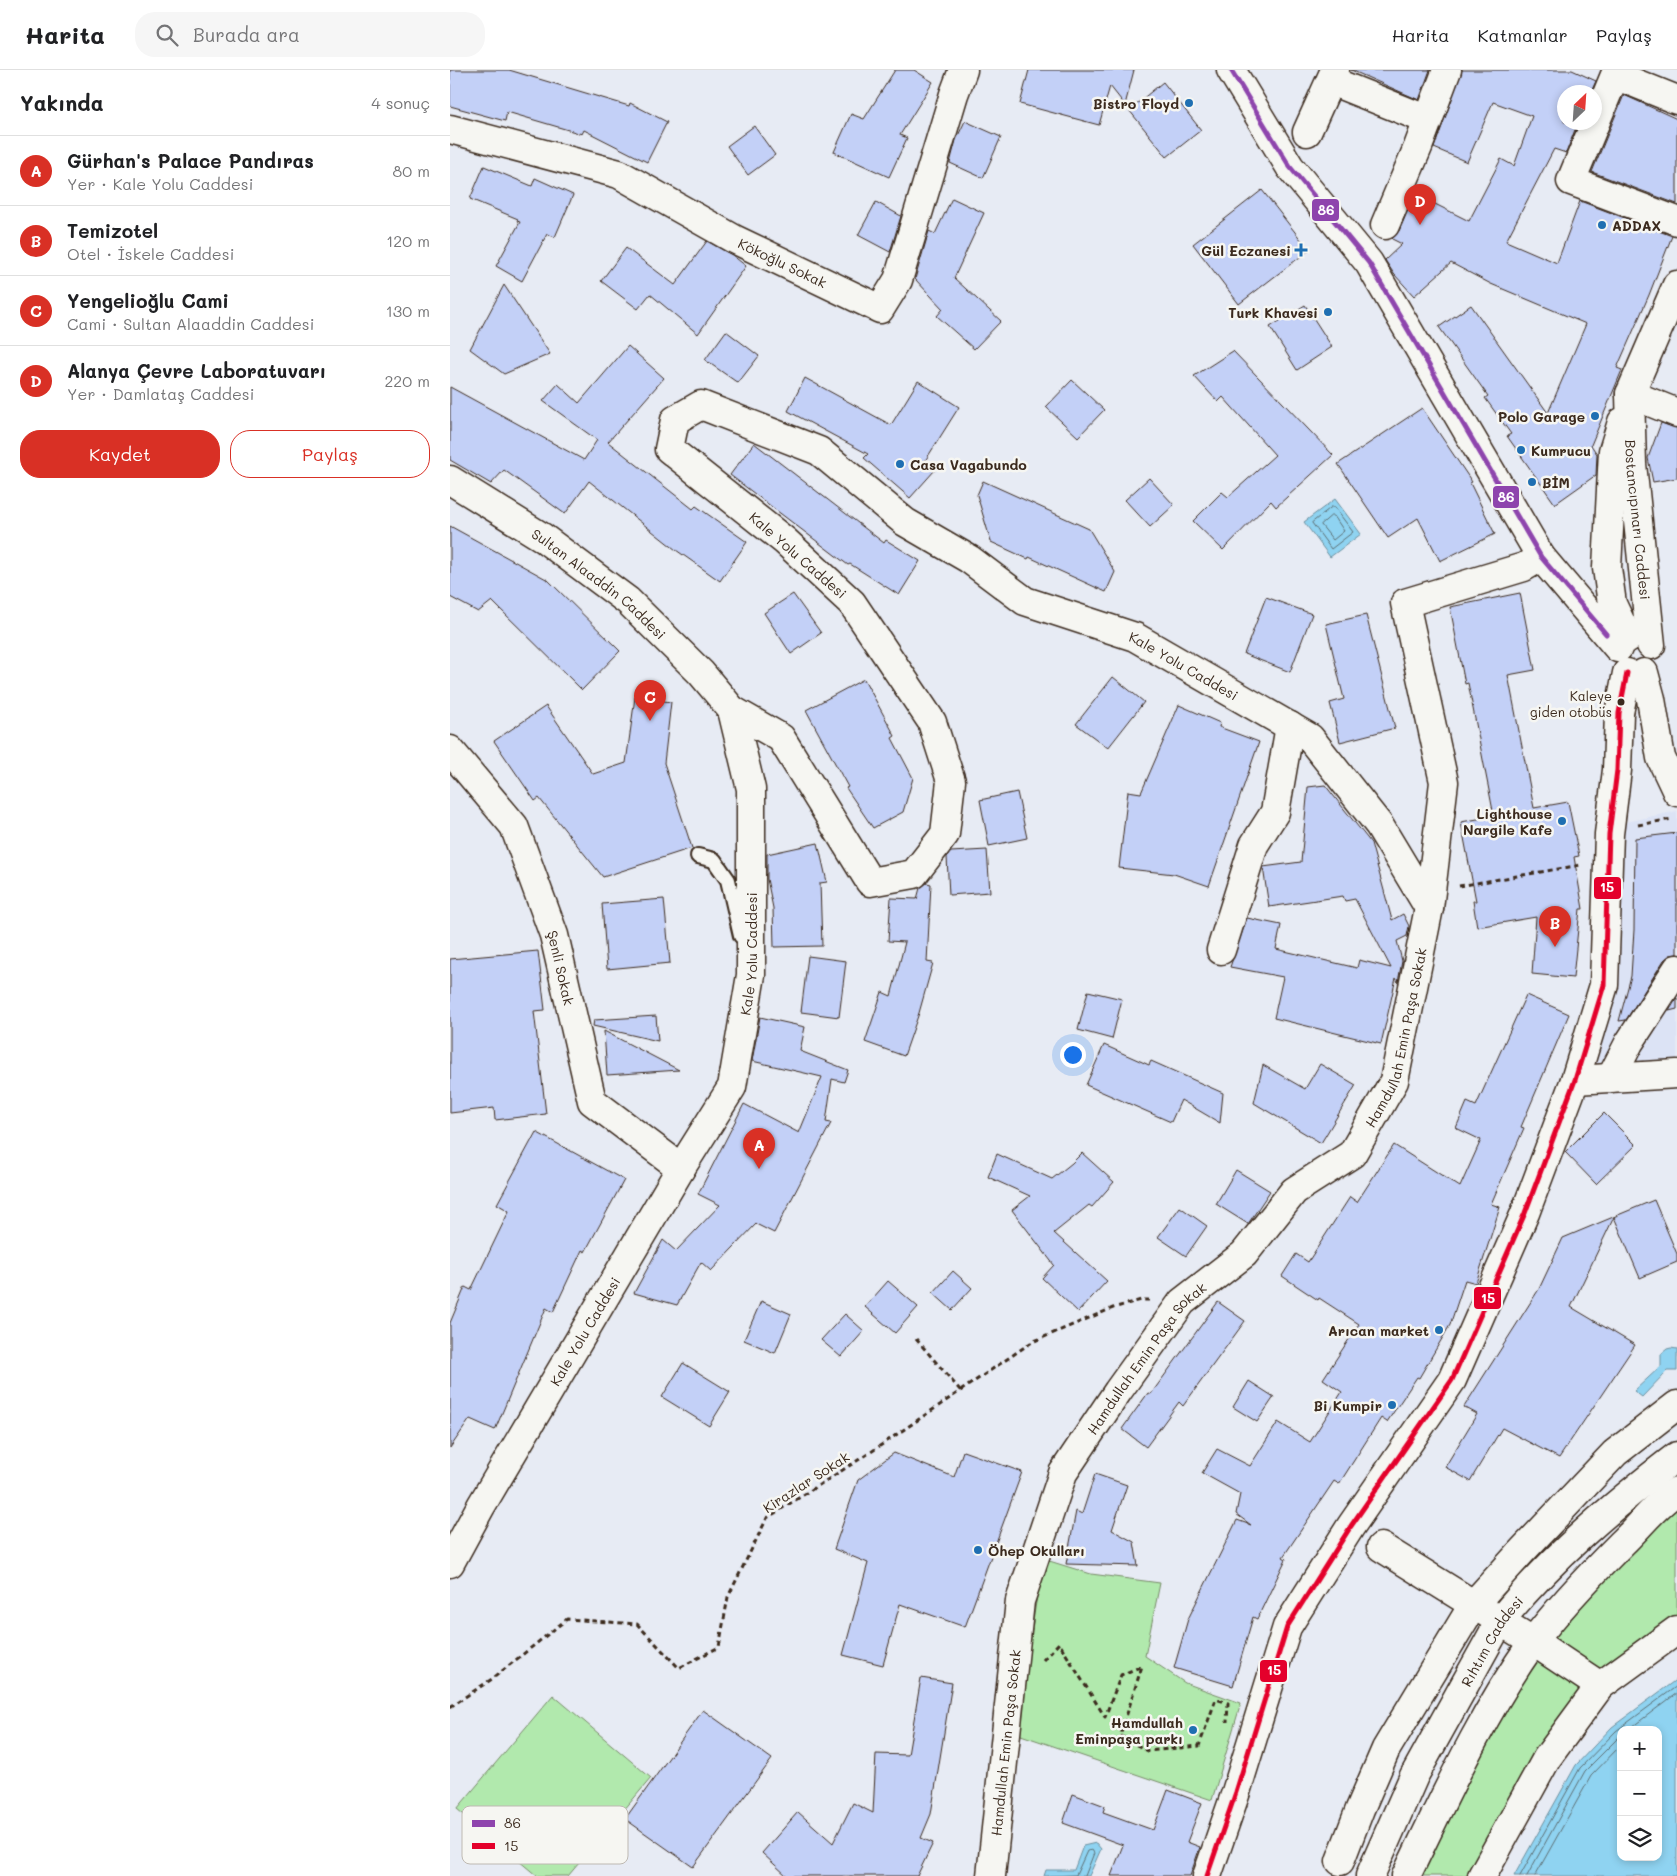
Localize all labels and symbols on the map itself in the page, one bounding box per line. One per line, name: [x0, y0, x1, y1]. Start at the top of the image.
north arrow: [1557, 85, 1602, 130]
place label: Bistro Floyd: [1093, 94, 1179, 113]
marker: Bistro Floyd: [1183, 97, 1195, 109]
pin: D: [1404, 184, 1436, 225]
line badge: 86: [1311, 198, 1340, 222]
text: 86: [1317, 200, 1335, 219]
place label: ADDAX: [1612, 216, 1661, 235]
marker: ADDAX: [1596, 219, 1608, 231]
street label: Kökoğlu Sokak: [735, 233, 830, 292]
place label: Gül Eczanesi: [1201, 241, 1291, 260]
marker: Gül Eczanesi: [1295, 244, 1307, 256]
place label: Turk Khavesi: [1228, 303, 1318, 322]
marker: Turk Khavesi: [1322, 306, 1334, 318]
place label: Polo Garage: [1498, 407, 1585, 426]
marker: Polo Garage: [1589, 410, 1601, 422]
street label: Bostancıpınarı Caddesi: [1622, 439, 1656, 601]
place label: Kumrucu: [1531, 441, 1591, 460]
marker: Kumrucu: [1515, 444, 1527, 456]
place label: Casa Vagabundo: [910, 455, 1027, 474]
marker: Casa Vagabundo: [894, 458, 906, 470]
place label: BİM: [1542, 473, 1570, 492]
marker: BİM: [1526, 476, 1538, 488]
line badge: 86: [1492, 485, 1520, 509]
text: 86: [1497, 487, 1515, 506]
street label: Kale Yolu Caddesi: [745, 507, 851, 603]
street label: Sultan Alaaddin Caddesi: [528, 524, 671, 643]
street label: Kale Yolu Caddesi: [1127, 626, 1242, 704]
pin: C: [634, 680, 666, 721]
place label: Kaleye giden otobüs: [1530, 687, 1612, 720]
marker: Kaleye giden otobüs: [1616, 697, 1626, 707]
place label: Lighthouse Nargile Kafe: [1463, 804, 1552, 839]
marker: Lighthouse Nargile Kafe: [1556, 815, 1568, 827]
line badge: 15: [1593, 876, 1622, 900]
text: 15: [1600, 877, 1614, 896]
street label: Kale Yolu Caddesi: [735, 892, 761, 1017]
pin: B: [1539, 906, 1571, 947]
street label: Şenli Sokak: [543, 927, 579, 1007]
street label: Hamdullah Emin Paşa Sokak: [1360, 946, 1430, 1130]
your location: [1060, 1042, 1086, 1068]
pin: A: [743, 1128, 775, 1169]
street label: Kale Yolu Caddesi: [545, 1273, 624, 1389]
street label: Hamdullah Emin Paşa Sokak: [1082, 1277, 1210, 1438]
line badge: 15: [1473, 1286, 1502, 1310]
text: 15: [1481, 1288, 1495, 1307]
place label: Arıcan market: [1328, 1321, 1429, 1340]
marker: Arıcan market: [1433, 1324, 1445, 1336]
place label: Bi Kumpir: [1314, 1396, 1382, 1415]
marker: Bi Kumpir: [1386, 1399, 1398, 1411]
street label: Kirazlar Sokak: [759, 1447, 853, 1517]
place label: Öhep Okulları: [988, 1541, 1085, 1560]
marker: Öhep Okulları: [972, 1544, 984, 1556]
street label: Rıhtım Caddesi: [1456, 1592, 1527, 1690]
street label: Hamdullah Emin Paşa Sokak: [986, 1649, 1024, 1837]
line badge: 15: [1259, 1659, 1288, 1683]
text: 15: [1267, 1660, 1281, 1679]
place label: Hamdullah Eminpaşa parkı: [1075, 1713, 1183, 1749]
marker: Hamdullah Eminpaşa parkı: [1187, 1724, 1199, 1736]
legend: [462, 1806, 628, 1864]
text: 86: [504, 1813, 521, 1832]
text: 15: [504, 1836, 518, 1855]

